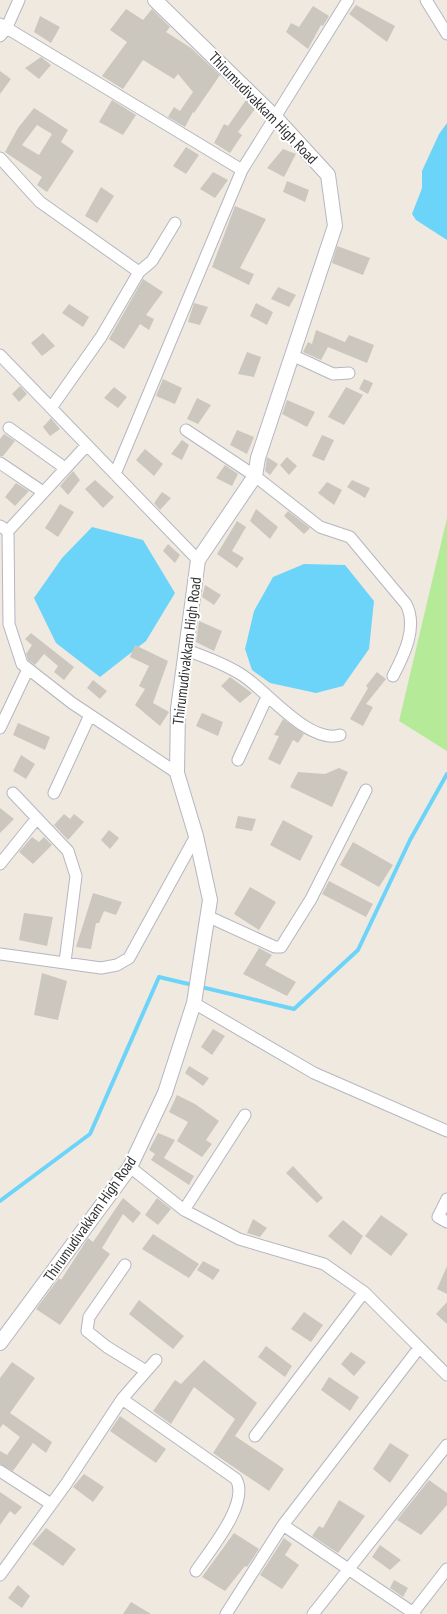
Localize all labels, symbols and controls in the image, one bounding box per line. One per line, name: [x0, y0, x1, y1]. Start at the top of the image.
street label: Thirumudivakkam High Road: [205, 48, 322, 168]
street label: Thirumudivakkam High Road: [168, 576, 205, 726]
street label: Thirumudivakkam High Road: [39, 1152, 140, 1285]

